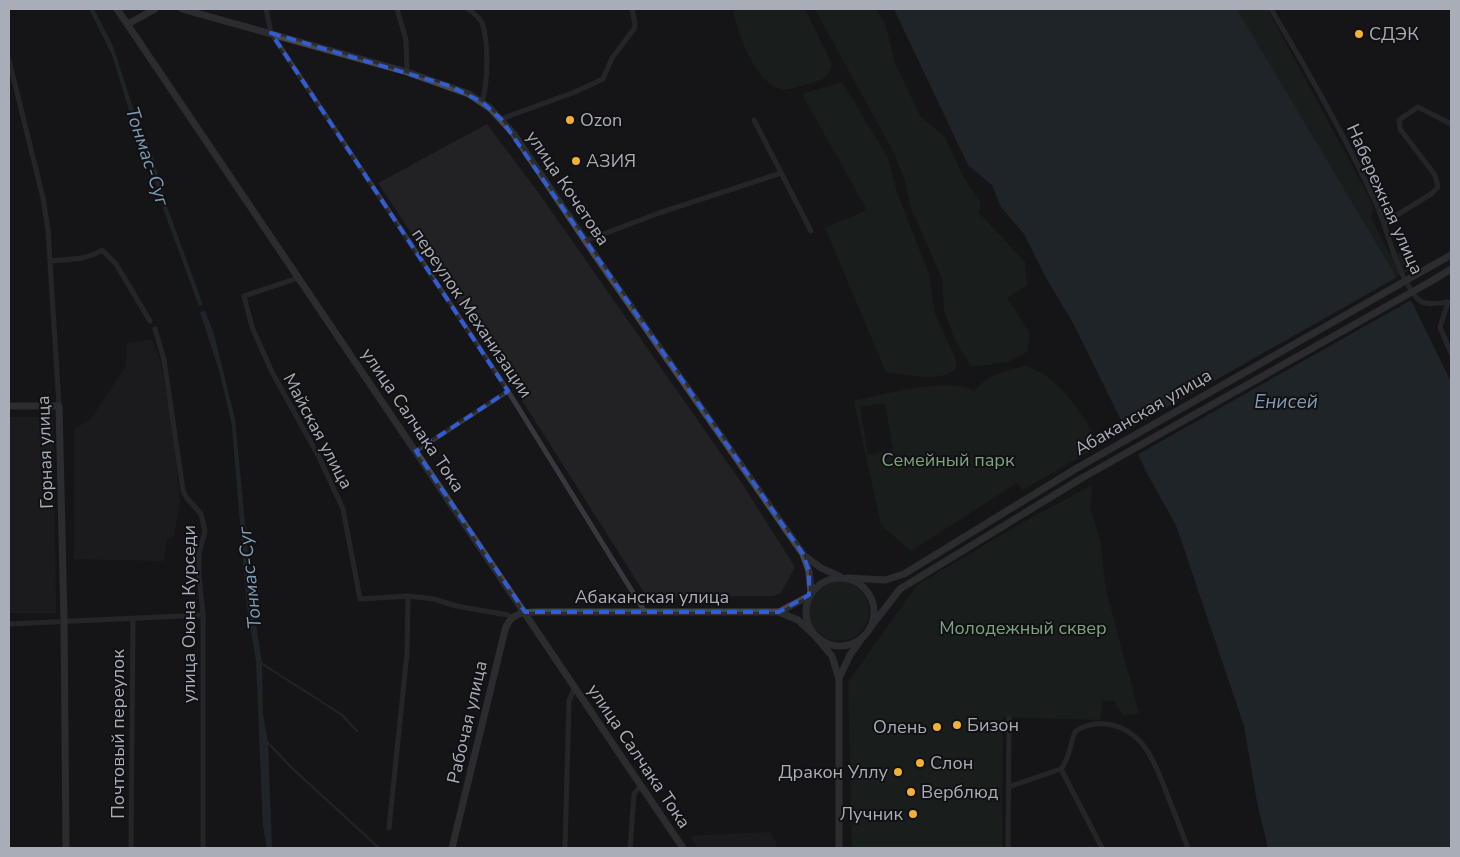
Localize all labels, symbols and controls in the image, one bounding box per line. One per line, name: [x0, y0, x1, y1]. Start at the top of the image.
place label: СДЭК: [1369, 22, 1419, 46]
marker: СДЭК: [1353, 28, 1365, 40]
water label: Тонмас-Суг: [119, 104, 175, 210]
place label: Ozon: [580, 108, 622, 132]
marker: Ozon: [564, 114, 576, 126]
street label: Набережная улица: [1341, 120, 1429, 278]
street label: улица Кочетова: [521, 126, 615, 250]
place label: АЗИЯ: [586, 149, 636, 173]
marker: АЗИЯ: [570, 155, 582, 167]
street label: переулок Механизации: [406, 223, 538, 403]
street label: улица Салчака Тока: [356, 343, 470, 497]
street label: Абаканская улица: [1070, 363, 1216, 461]
street label: Майская улица: [277, 369, 359, 493]
water label: Енисей: [1254, 389, 1318, 415]
street label: Горная улица: [31, 395, 59, 509]
park label: Семейный парк: [881, 448, 1015, 472]
street label: улица Оюна Курседи: [177, 525, 201, 703]
water label: Тонмас-Суг: [232, 525, 268, 630]
street label: Абаканская улица: [575, 585, 729, 609]
park label: Молодежный сквер: [939, 616, 1107, 640]
street label: Почтовый переулок: [106, 649, 130, 819]
street label: Рабочая улица: [441, 658, 493, 786]
street label: улица Салчака Тока: [582, 679, 696, 833]
place label: Бизон: [967, 713, 1019, 737]
place label: Олень: [873, 715, 927, 739]
marker: Бизон: [951, 719, 963, 731]
marker: Олень: [931, 721, 943, 733]
place label: Слон: [930, 751, 973, 775]
marker: Слон: [914, 757, 926, 769]
place label: Дракон Уллу: [779, 760, 889, 784]
marker: Дракон Уллу: [892, 766, 904, 778]
place label: Верблюд: [921, 780, 999, 804]
marker: Верблюд: [905, 786, 917, 798]
place label: Лучник: [840, 802, 904, 826]
marker: Лучник: [907, 808, 919, 820]

